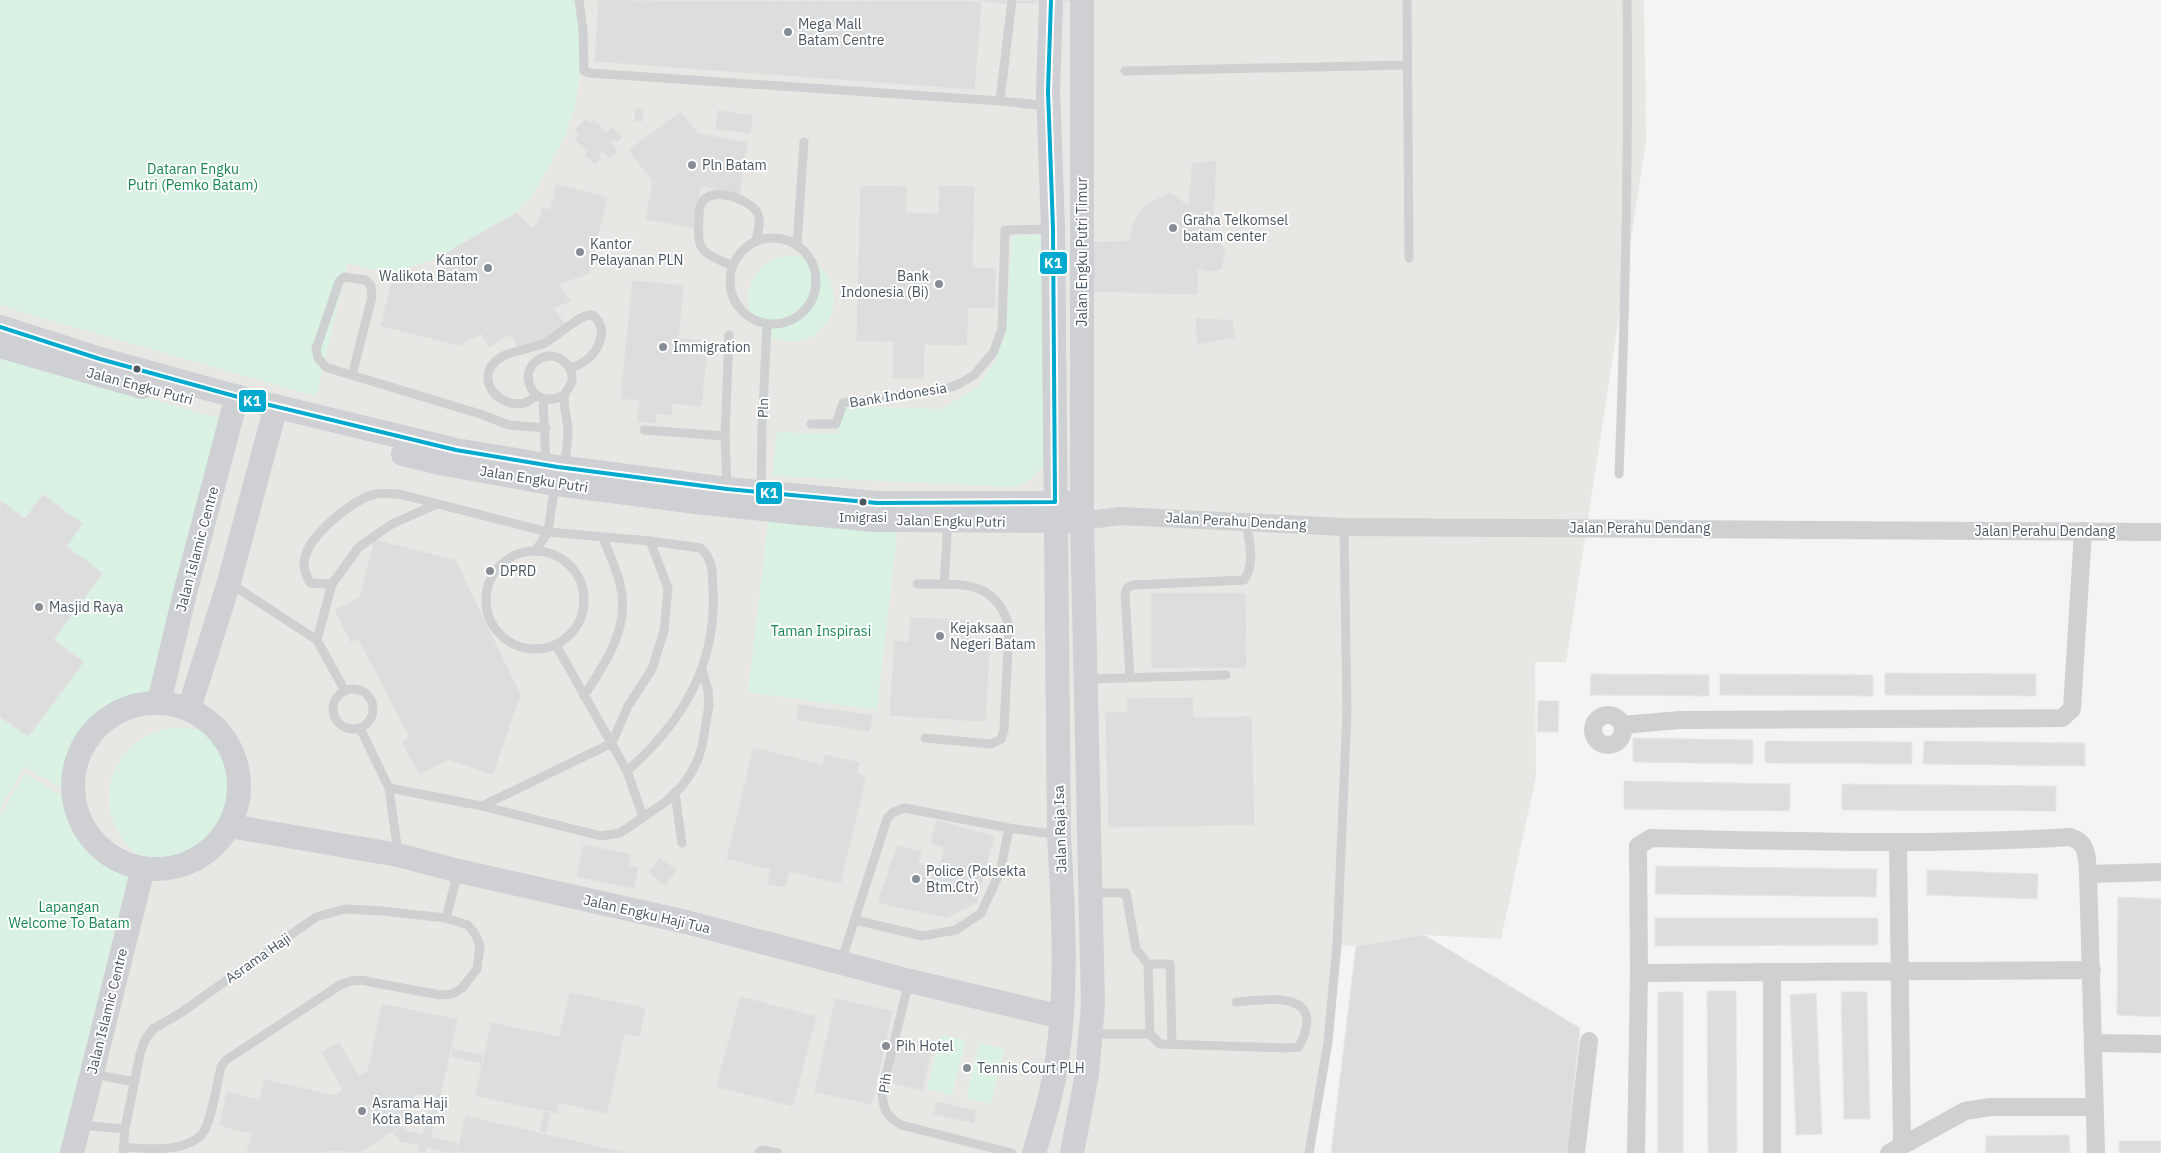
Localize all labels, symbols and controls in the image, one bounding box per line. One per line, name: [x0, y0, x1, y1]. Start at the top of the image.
place label: Mega Mall Batam Centre: [798, 15, 885, 49]
marker: Mega Mall Batam Centre: [782, 26, 794, 38]
place label: Pln Batam: [702, 156, 767, 174]
marker: Pln Batam: [686, 159, 698, 171]
park label: Dataran Engku Putri (Pemko Batam): [128, 160, 258, 194]
street label: Jalan Engku Putri Timur: [1073, 177, 1091, 327]
place label: Graha Telkomsel batam center: [1183, 211, 1288, 245]
marker: Graha Telkomsel batam center: [1167, 222, 1179, 234]
place label: Kantor Pelayanan PLN: [590, 235, 683, 269]
marker: Kantor Pelayanan PLN: [574, 246, 586, 258]
place label: Kantor Walikota Batam: [379, 251, 478, 285]
line badge: K1: [1039, 251, 1068, 275]
text: K1: [1044, 254, 1063, 272]
marker: Kantor Walikota Batam: [482, 262, 494, 274]
place label: Bank Indonesia (Bi): [841, 267, 930, 301]
marker: Bank Indonesia (Bi): [933, 278, 945, 290]
place label: Immigration: [673, 338, 751, 356]
marker: Immigration: [657, 341, 669, 353]
street label: Jalan Engku Putri: [85, 363, 195, 409]
unlabelled marker: [132, 364, 142, 374]
street label: Bank Indonesia: [848, 378, 948, 412]
line badge: K1: [238, 389, 267, 413]
text: K1: [243, 392, 262, 410]
street label: Pln: [753, 397, 773, 419]
street label: Jalan Engku Putri: [479, 462, 589, 496]
line badge: K1: [755, 481, 783, 505]
street label: Jalan Islamic Centre: [172, 484, 222, 614]
text: K1: [760, 484, 779, 502]
marker: Imigrasi: [858, 497, 868, 507]
street label: Jalan Perahu Dendang: [1165, 508, 1307, 534]
place label: Imigrasi: [839, 509, 887, 526]
street label: Jalan Engku Putri: [896, 511, 1006, 531]
street label: Jalan Perahu Dendang: [1570, 519, 1711, 537]
street label: Jalan Perahu Dendang: [1975, 522, 2116, 540]
place label: DPRD: [500, 562, 536, 580]
marker: DPRD: [484, 565, 496, 577]
place label: Masjid Raya: [49, 598, 124, 616]
marker: Masjid Raya: [33, 601, 45, 613]
place label: Kejaksaan Negeri Batam: [950, 619, 1036, 653]
park label: Taman Inspirasi: [771, 622, 871, 640]
marker: Kejaksaan Negeri Batam: [934, 630, 946, 642]
street label: Jalan Raja Isa: [1049, 784, 1071, 873]
place label: Police (Polsekta Btm.Ctr): [926, 862, 1026, 896]
marker: Police (Polsekta Btm.Ctr): [910, 873, 922, 885]
street label: Jalan Engku Haji Tua: [582, 891, 713, 937]
park label: Lapangan Welcome To Batam: [8, 898, 130, 932]
street label: Asrama Haji: [222, 929, 294, 987]
street label: Jalan Islamic Centre: [83, 946, 131, 1076]
place label: Pih Hotel: [896, 1037, 954, 1055]
marker: Pih Hotel: [880, 1040, 892, 1052]
place label: Tennis Court PLH: [977, 1059, 1085, 1077]
marker: Tennis Court PLH: [961, 1062, 973, 1074]
street label: Pih: [875, 1072, 895, 1094]
place label: Asrama Haji Kota Batam: [372, 1094, 448, 1128]
marker: Asrama Haji Kota Batam: [356, 1105, 368, 1117]

